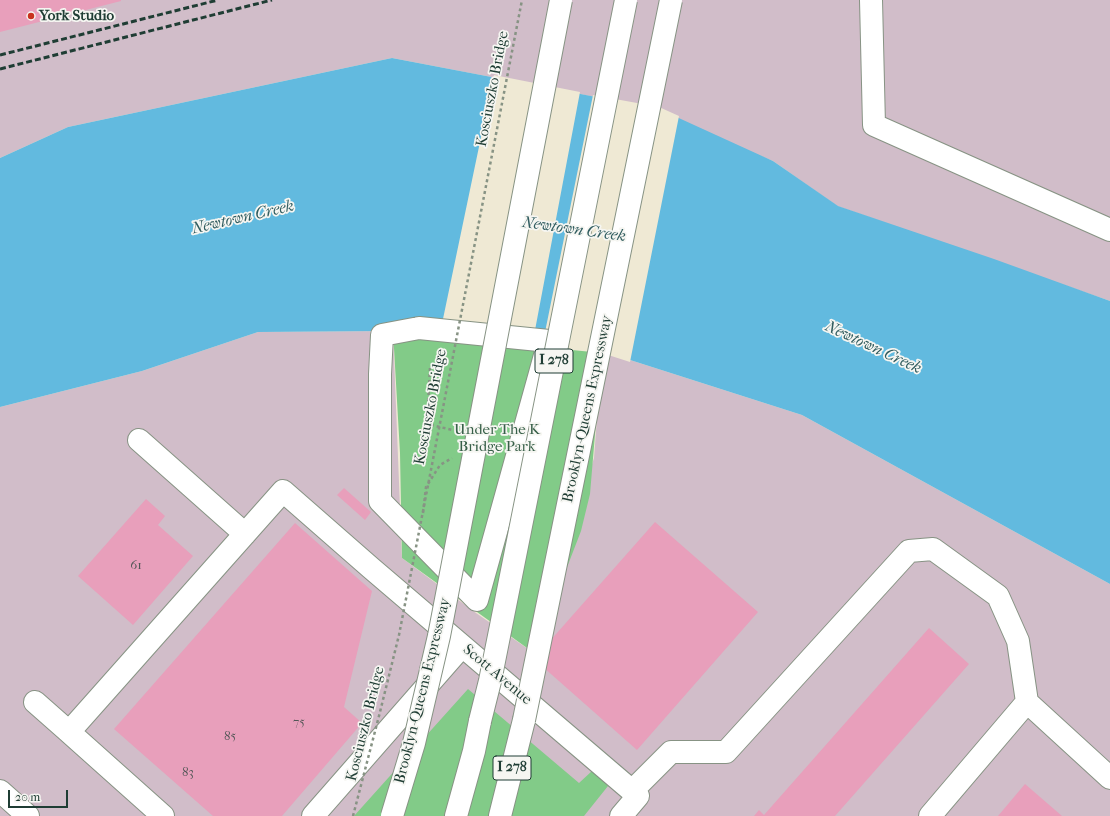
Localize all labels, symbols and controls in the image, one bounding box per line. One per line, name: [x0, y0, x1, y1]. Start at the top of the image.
place label: York Studio: [39, 7, 114, 25]
marker: York Studio: [26, 11, 36, 21]
street label: Kosciuszko Bridge: [473, 29, 513, 149]
water label: Newtown Creek: [190, 197, 296, 239]
water label: Newtown Creek: [521, 213, 627, 247]
street label: Brooklyn-Queens Expressway: [559, 314, 617, 504]
water label: Newtown Creek: [822, 317, 924, 379]
street label: Kosciuszko Bridge: [411, 347, 451, 467]
road number: I 278: [535, 349, 573, 373]
park label: Under The K Bridge Park: [454, 421, 540, 456]
house number: 61: [130, 558, 142, 574]
street label: Brooklyn-Queens Expressway: [391, 596, 455, 786]
street label: Scott Avenue: [459, 641, 535, 709]
street label: Kosciuszko Bridge: [343, 665, 389, 783]
house number: 75: [293, 715, 305, 731]
house number: 85: [224, 729, 236, 745]
road number: I 278: [493, 756, 531, 780]
house number: 83: [182, 765, 194, 781]
scale bar: [10, 782, 70, 808]
text: 20 m: [15, 790, 40, 804]

